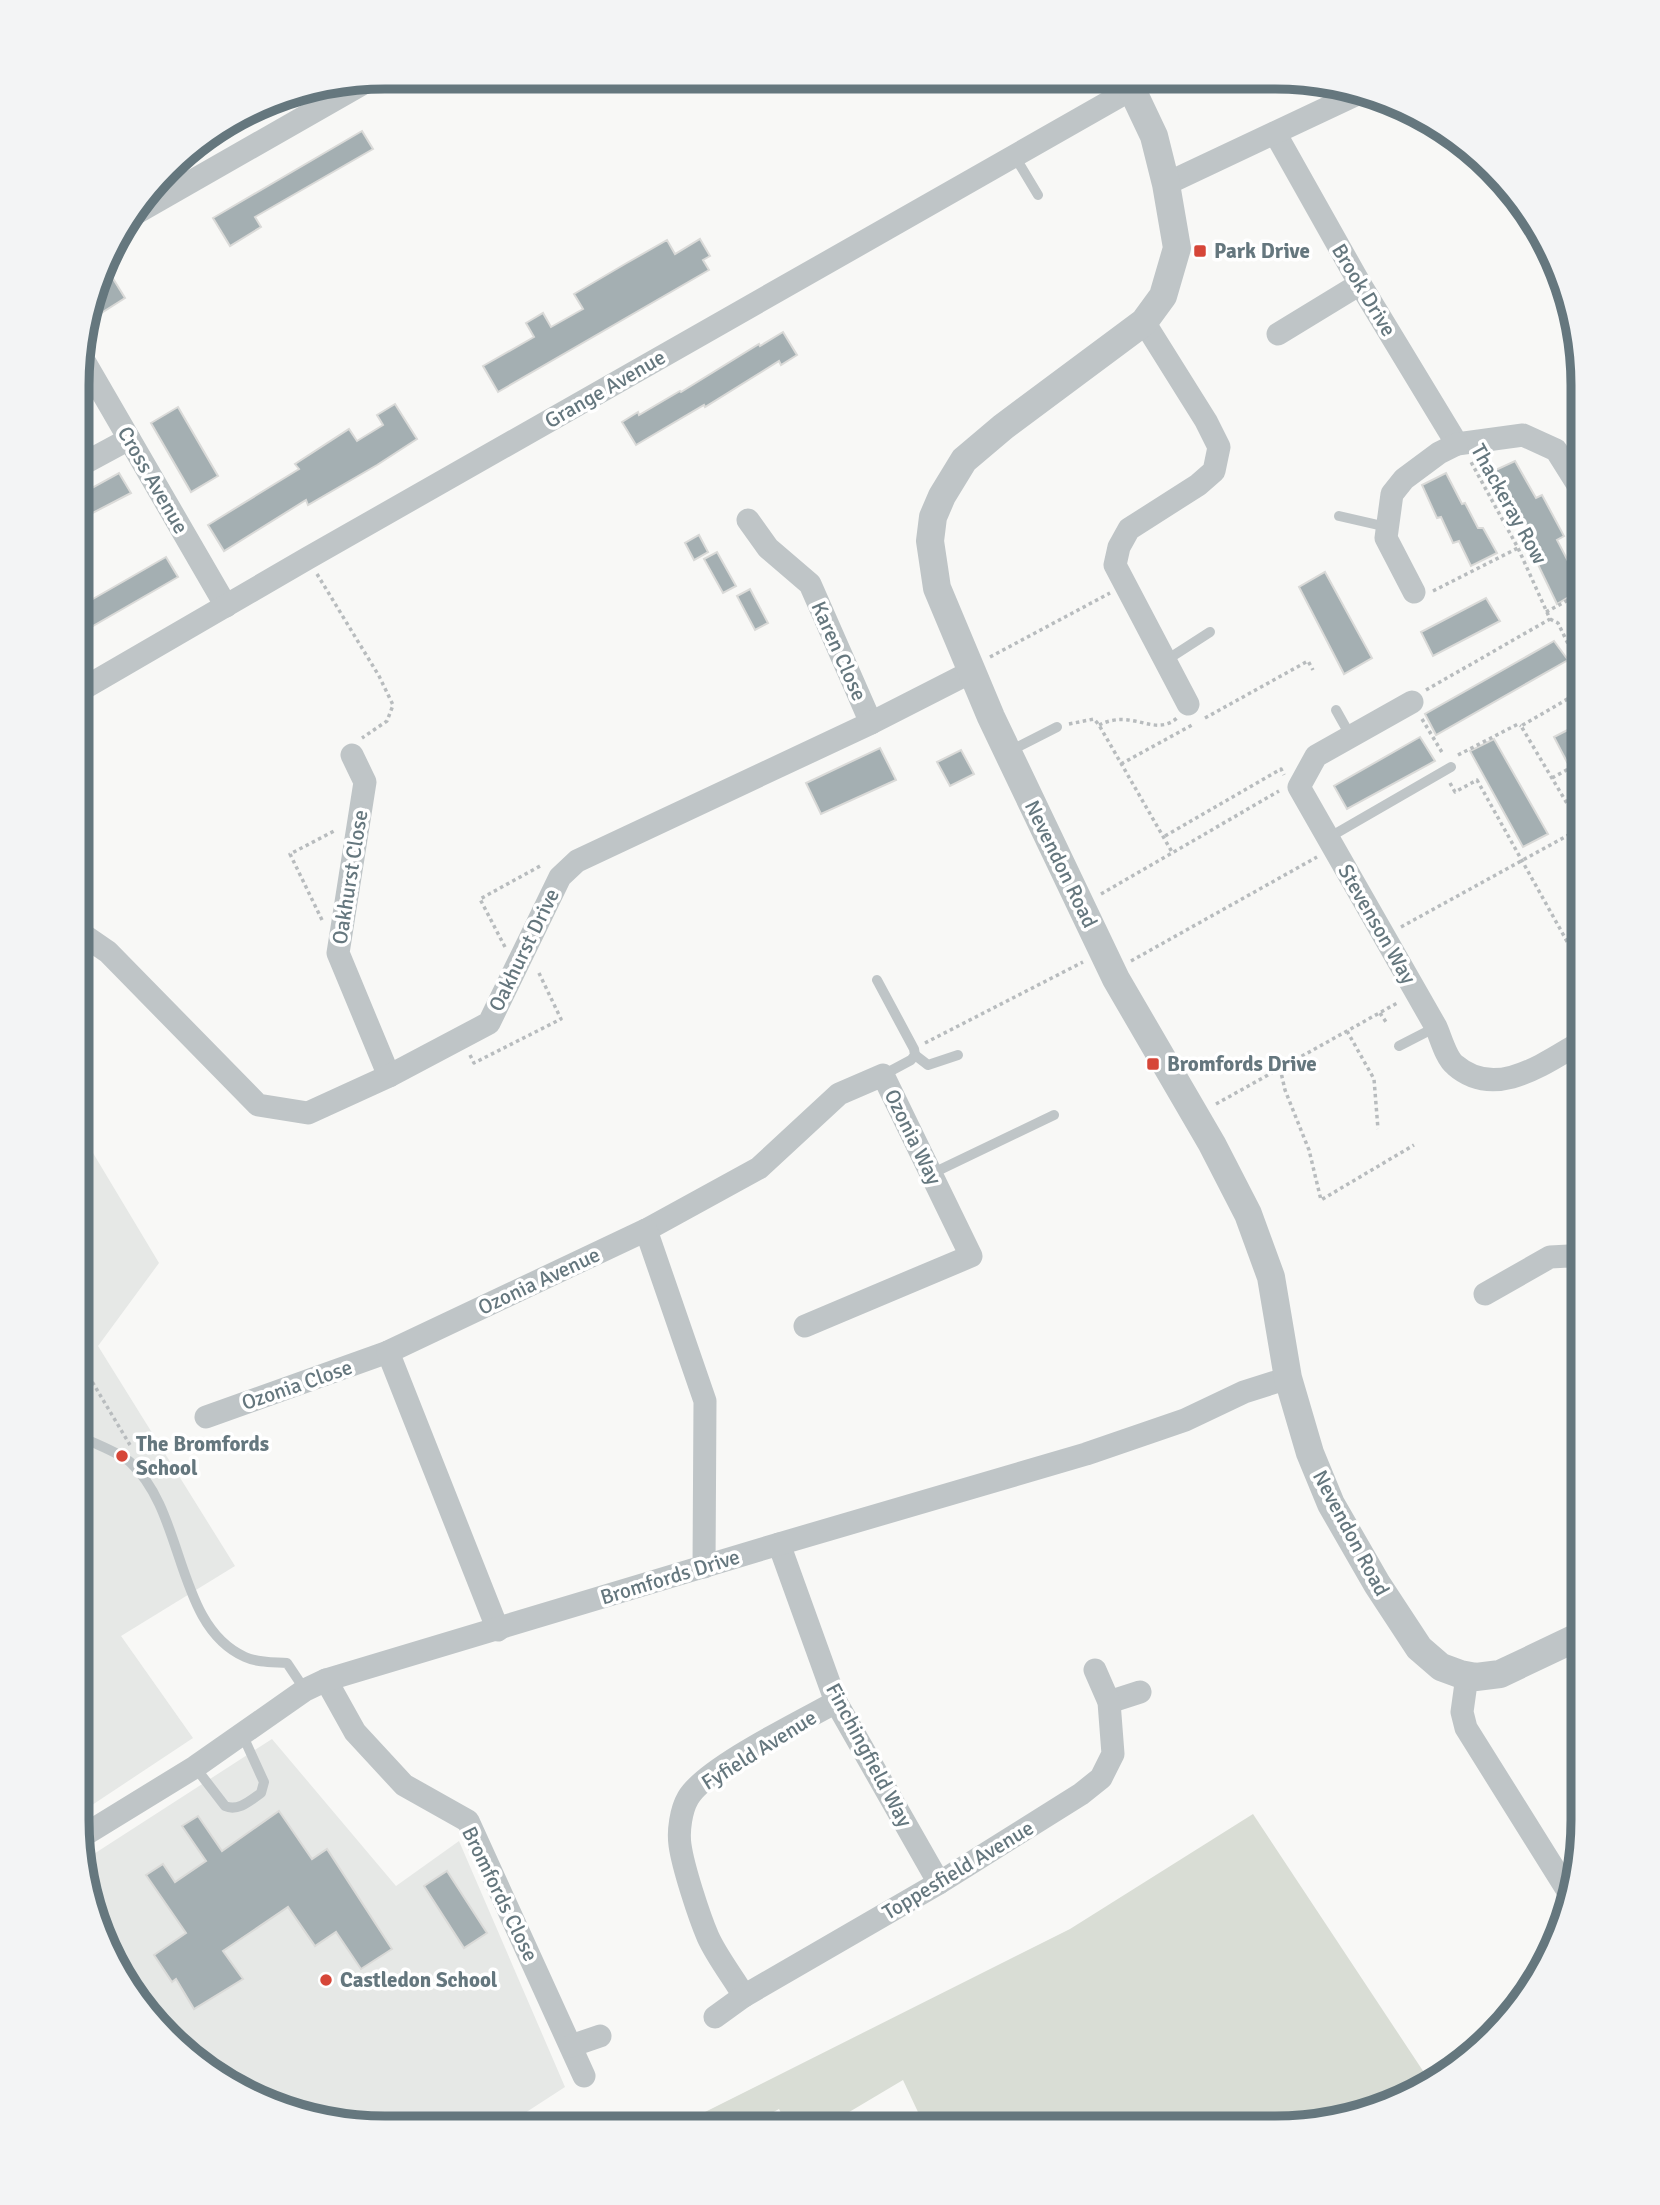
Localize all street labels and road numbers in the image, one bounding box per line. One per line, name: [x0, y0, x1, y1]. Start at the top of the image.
street label: Brook Drive: [1326, 239, 1402, 341]
street label: Grange Avenue: [540, 344, 670, 434]
street label: Cross Avenue: [112, 422, 194, 538]
street label: Thackeray Row: [1465, 439, 1553, 569]
street label: Karen Close: [806, 597, 872, 705]
street label: Nevendon Road: [1019, 796, 1103, 932]
street label: Oakhurst Close: [327, 808, 373, 946]
street label: Stevenson Way: [1332, 860, 1422, 989]
street label: Oakhurst Drive: [483, 884, 565, 1016]
street label: Ozonia Way: [879, 1085, 947, 1189]
street label: Ozonia Avenue: [474, 1241, 604, 1321]
street label: Ozonia Close: [238, 1354, 356, 1416]
street label: Nevendon Road: [1307, 1466, 1395, 1600]
street label: Bromfords Drive: [597, 1543, 743, 1611]
street label: Finchingfield Way: [820, 1679, 918, 1832]
street label: Fyfield Avenue: [697, 1704, 821, 1796]
street label: Toppesfield Avenue: [878, 1815, 1038, 1925]
street label: Bromfords Close: [456, 1822, 544, 1966]

